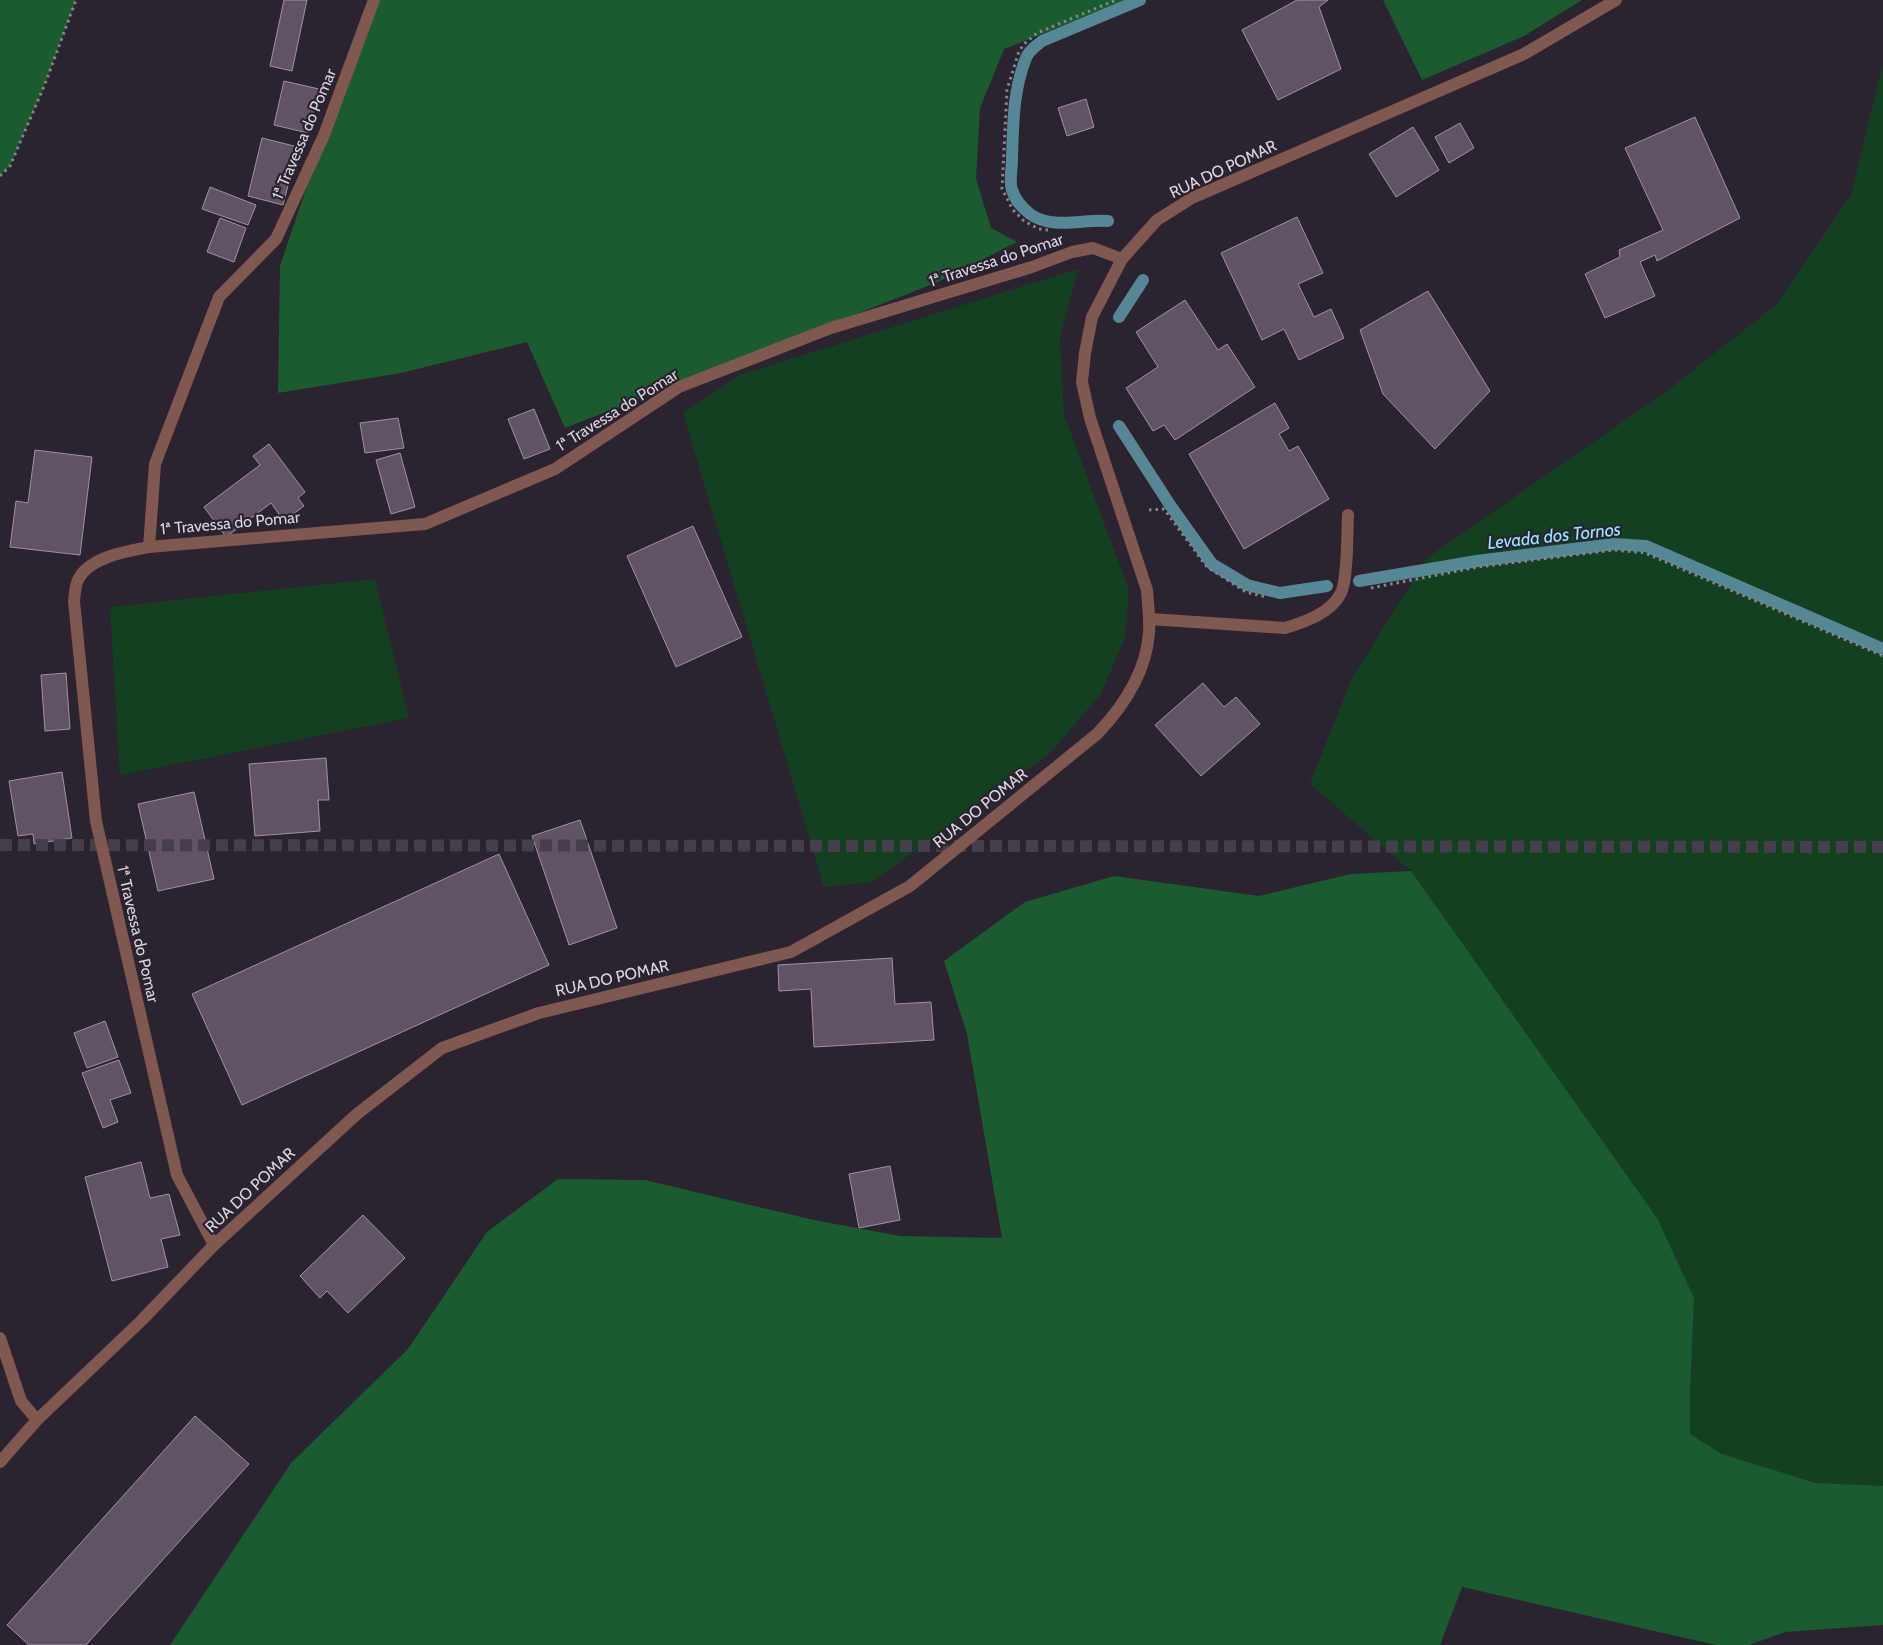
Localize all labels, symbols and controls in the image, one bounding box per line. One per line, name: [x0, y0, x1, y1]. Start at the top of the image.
street label: 1ª Travessa do Pomar: [268, 65, 340, 202]
street label: RUA DO POMAR: [1166, 136, 1280, 202]
street label: 1ª Travessa do Pomar: [926, 229, 1066, 291]
street label: 1ª Travessa do Pomar: [553, 364, 682, 455]
street label: 1ª Travessa do Pomar: [159, 507, 302, 539]
water label: Levada dos Tornos: [1486, 518, 1622, 554]
street label: RUA DO POMAR: [929, 764, 1031, 852]
street label: 1ª Travessa do Pomar: [113, 864, 163, 1005]
street label: RUA DO POMAR: [553, 956, 671, 1000]
street label: RUA DO POMAR: [201, 1143, 299, 1236]

